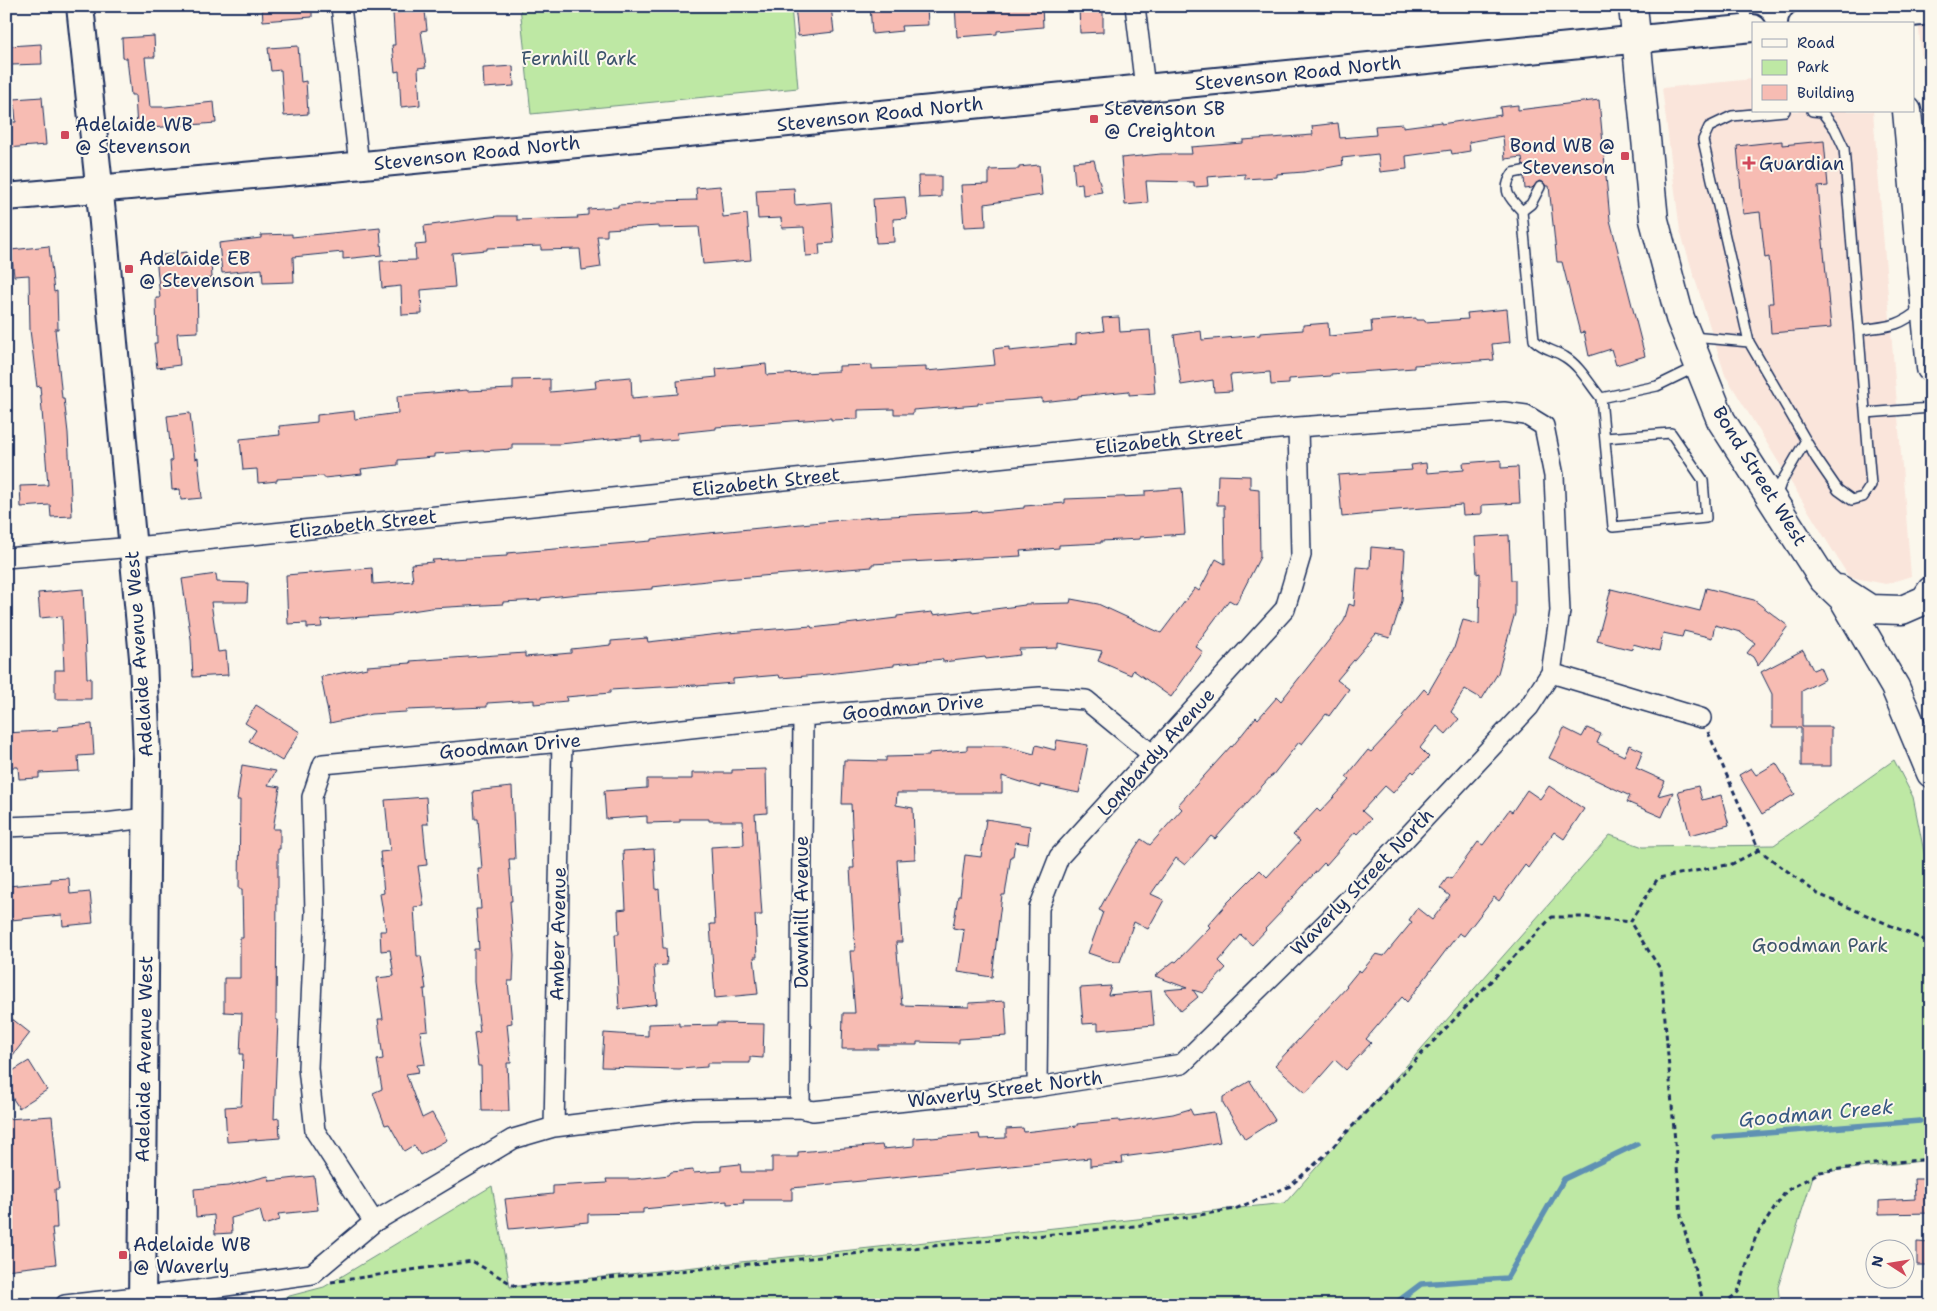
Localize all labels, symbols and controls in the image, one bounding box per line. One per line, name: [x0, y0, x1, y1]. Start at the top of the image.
legend: [1752, 22, 1914, 112]
text: Road: [1797, 33, 1835, 53]
park label: Fernhill Park: [521, 46, 637, 71]
street label: Stevenson Road North: [1194, 50, 1402, 96]
text: Park: [1797, 57, 1829, 77]
text: Building: [1797, 83, 1854, 103]
street label: Stevenson Road North: [776, 91, 984, 137]
place label: Stevenson SB @ Creighton: [1104, 96, 1225, 143]
place label: Adelaide WB @ Stevenson: [75, 112, 193, 159]
marker: Stevenson SB @ Creighton: [1088, 113, 1100, 125]
marker: Adelaide WB @ Stevenson: [59, 129, 71, 141]
street label: Stevenson Road North: [373, 130, 581, 176]
place label: Bond WB @ Stevenson: [1510, 133, 1615, 180]
marker: Bond WB @ Stevenson: [1619, 150, 1631, 162]
place label: Guardian: [1759, 151, 1844, 176]
marker: Guardian: [1743, 157, 1755, 169]
place label: Adelaide EB @ Stevenson: [139, 246, 255, 293]
marker: Adelaide EB @ Stevenson: [123, 263, 135, 275]
street label: Bond Street West: [1707, 401, 1813, 551]
street label: Elizabeth Street: [1094, 420, 1244, 460]
street label: Elizabeth Street: [691, 462, 841, 502]
street label: Elizabeth Street: [288, 504, 438, 544]
street label: Adelaide Avenue West: [119, 550, 159, 758]
street label: Lombardy Avenue: [1092, 682, 1220, 822]
street label: Goodman Drive: [841, 688, 985, 726]
street label: Goodman Drive: [438, 727, 582, 765]
street label: Waverly Street North: [1285, 803, 1439, 961]
street label: Dawnhill Avenue: [789, 835, 814, 989]
street label: Amber Avenue: [544, 867, 572, 1001]
park label: Goodman Park: [1752, 933, 1888, 958]
street label: Adelaide Avenue West: [130, 955, 158, 1163]
street label: Waverly Street North: [906, 1065, 1104, 1113]
water label: Goodman Creek: [1738, 1093, 1895, 1133]
place label: Adelaide WB @ Waverly: [133, 1232, 251, 1279]
north arrow: [1864, 1238, 1914, 1288]
marker: Adelaide WB @ Waverly: [117, 1249, 129, 1261]
text: N: [1867, 1254, 1887, 1269]

